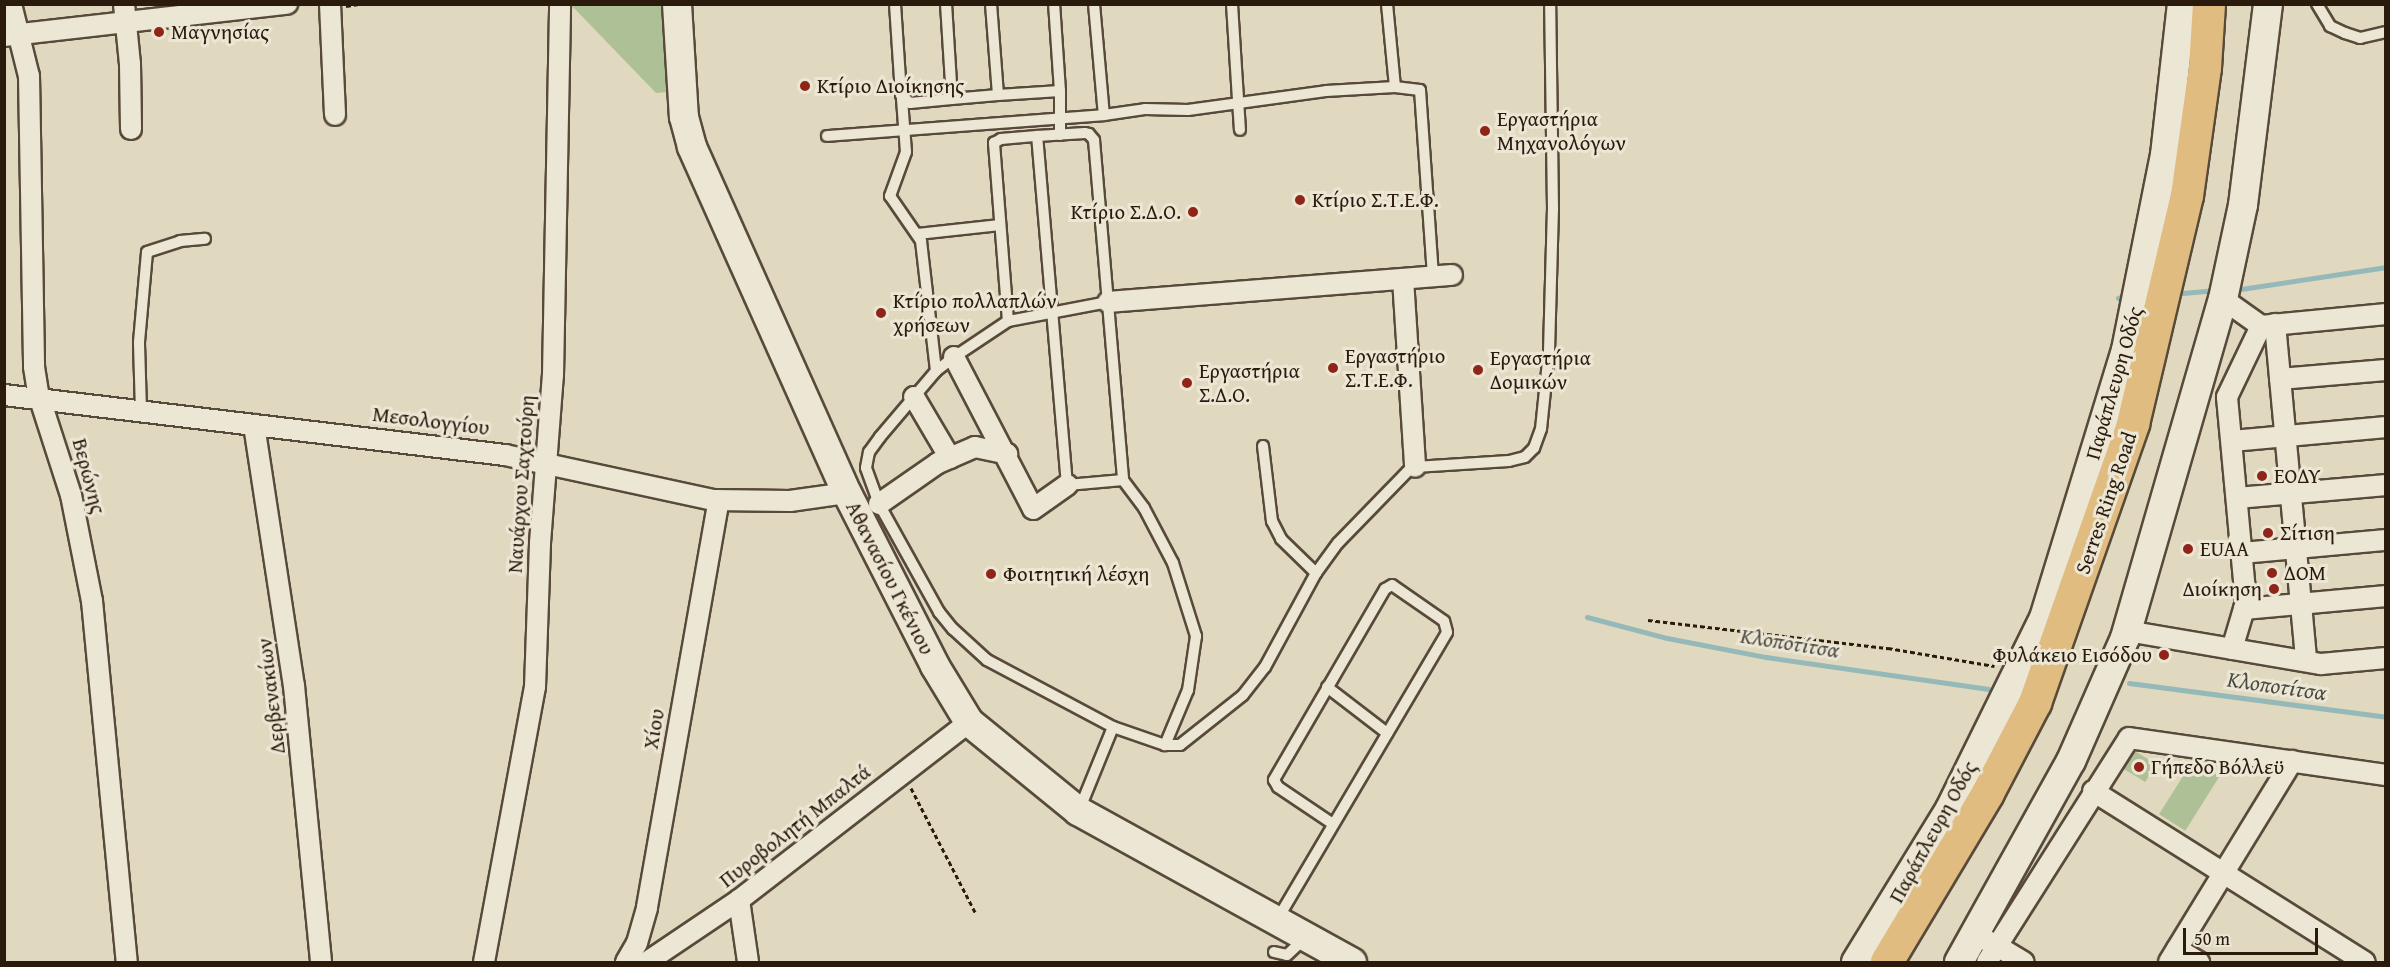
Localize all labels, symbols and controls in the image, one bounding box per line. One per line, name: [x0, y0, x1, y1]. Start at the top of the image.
place label: Μαγνησίας: [171, 19, 269, 45]
marker: Μαγνησίας: [152, 25, 166, 39]
place label: Κτίριο Διοίκησης: [817, 73, 964, 99]
marker: Κτίριο Διοίκησης: [798, 79, 812, 93]
place label: Εργαστήρια Μηχανολόγων: [1497, 106, 1626, 156]
marker: Εργαστήρια Μηχανολόγων: [1478, 124, 1492, 138]
place label: Κτίριο Σ.Τ.Ε.Φ.: [1312, 187, 1439, 213]
marker: Κτίριο Σ.Τ.Ε.Φ.: [1293, 193, 1307, 207]
place label: Κτίριο Σ.Δ.Ο.: [1071, 199, 1181, 225]
marker: Κτίριο Σ.Δ.Ο.: [1186, 205, 1200, 219]
place label: Κτίριο πολλαπλών χρήσεων: [893, 288, 1057, 338]
street label: Παράπλευρη Οδός: [2080, 304, 2148, 462]
marker: Κτίριο πολλαπλών χρήσεων: [874, 306, 888, 320]
place label: Εργαστήριο Σ.Τ.Ε.Φ.: [1345, 343, 1445, 393]
place label: Εργαστήρια Δομικών: [1490, 345, 1591, 395]
place label: Εργαστήρια Σ.Δ.Ο.: [1199, 358, 1300, 408]
marker: Εργαστήριο Σ.Τ.Ε.Φ.: [1326, 361, 1340, 375]
marker: Εργαστήρια Δομικών: [1471, 363, 1485, 377]
marker: Εργαστήρια Σ.Δ.Ο.: [1180, 376, 1194, 390]
street label: Ναυάρχου Σαχτούρη: [502, 394, 540, 574]
street label: Μεσολογγίου: [371, 401, 491, 441]
street label: Serres Ring Road: [2070, 429, 2142, 577]
street label: Βερώνης: [67, 436, 111, 516]
place label: ΕΟΔΥ: [2274, 463, 2320, 489]
marker: ΕΟΔΥ: [2255, 469, 2269, 483]
street label: Αθανασίου Γκένιου: [840, 497, 940, 659]
place label: Σίτιση: [2280, 520, 2335, 546]
marker: Σίτιση: [2261, 526, 2275, 540]
place label: EUAA: [2200, 536, 2249, 562]
marker: EUAA: [2181, 542, 2195, 556]
place label: ΔΟΜ: [2284, 560, 2326, 586]
place label: Φοιτητική λέσχη: [1003, 561, 1149, 587]
marker: ΔΟΜ: [2265, 566, 2279, 580]
marker: Φοιτητική λέσχη: [984, 567, 998, 581]
place label: Διοίκηση: [2183, 576, 2262, 602]
marker: Διοίκηση: [2267, 582, 2281, 596]
water label: Κλοποτίτσα: [1739, 622, 1841, 664]
street label: Δερβενακίων: [251, 637, 291, 755]
place label: Φυλάκειο Εισόδου: [1992, 642, 2152, 668]
marker: Φυλάκειο Εισόδου: [2157, 648, 2171, 662]
water label: Κλοποτίτσα: [2226, 666, 2328, 706]
street label: Χίου: [638, 707, 670, 751]
place label: Γήπεδο Βόλλεϋ: [2151, 754, 2284, 780]
street label: Παράπλευρη Οδός: [1884, 757, 1982, 907]
street label: Πυροβολητή Μπαλτά: [714, 759, 876, 893]
marker: Γήπεδο Βόλλεϋ: [2132, 760, 2146, 774]
scale bar: [2186, 916, 2321, 954]
text: 50 m: [2194, 925, 2230, 952]

